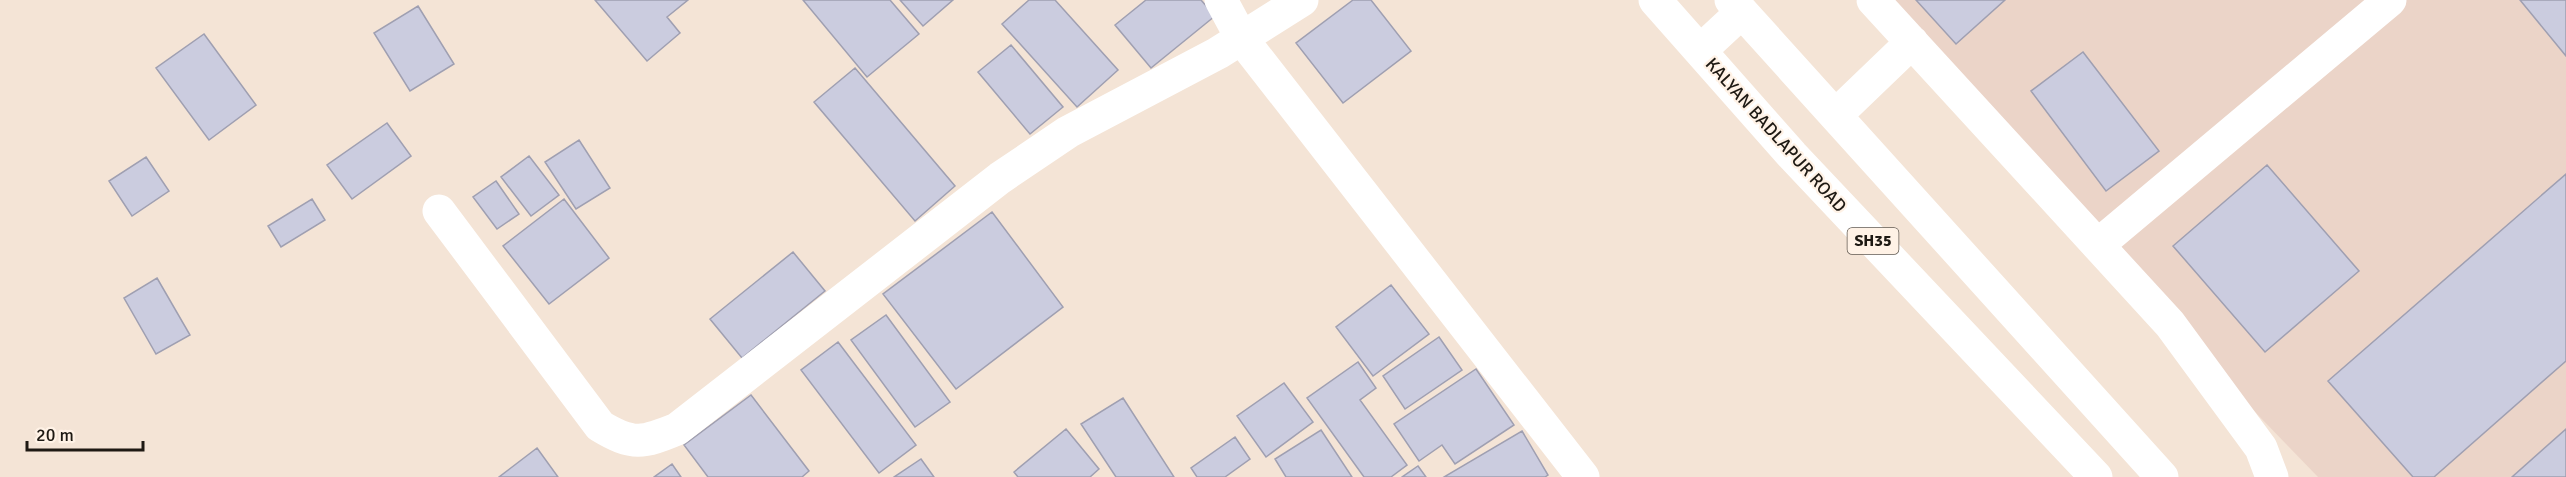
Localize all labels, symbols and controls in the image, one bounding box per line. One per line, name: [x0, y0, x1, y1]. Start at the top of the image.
street label: KALYAN BADLAPUR ROAD: [1701, 53, 1851, 217]
road number: SH35: [1848, 228, 1898, 254]
scale bar: [27, 414, 142, 452]
text: 20 m: [36, 424, 74, 446]

